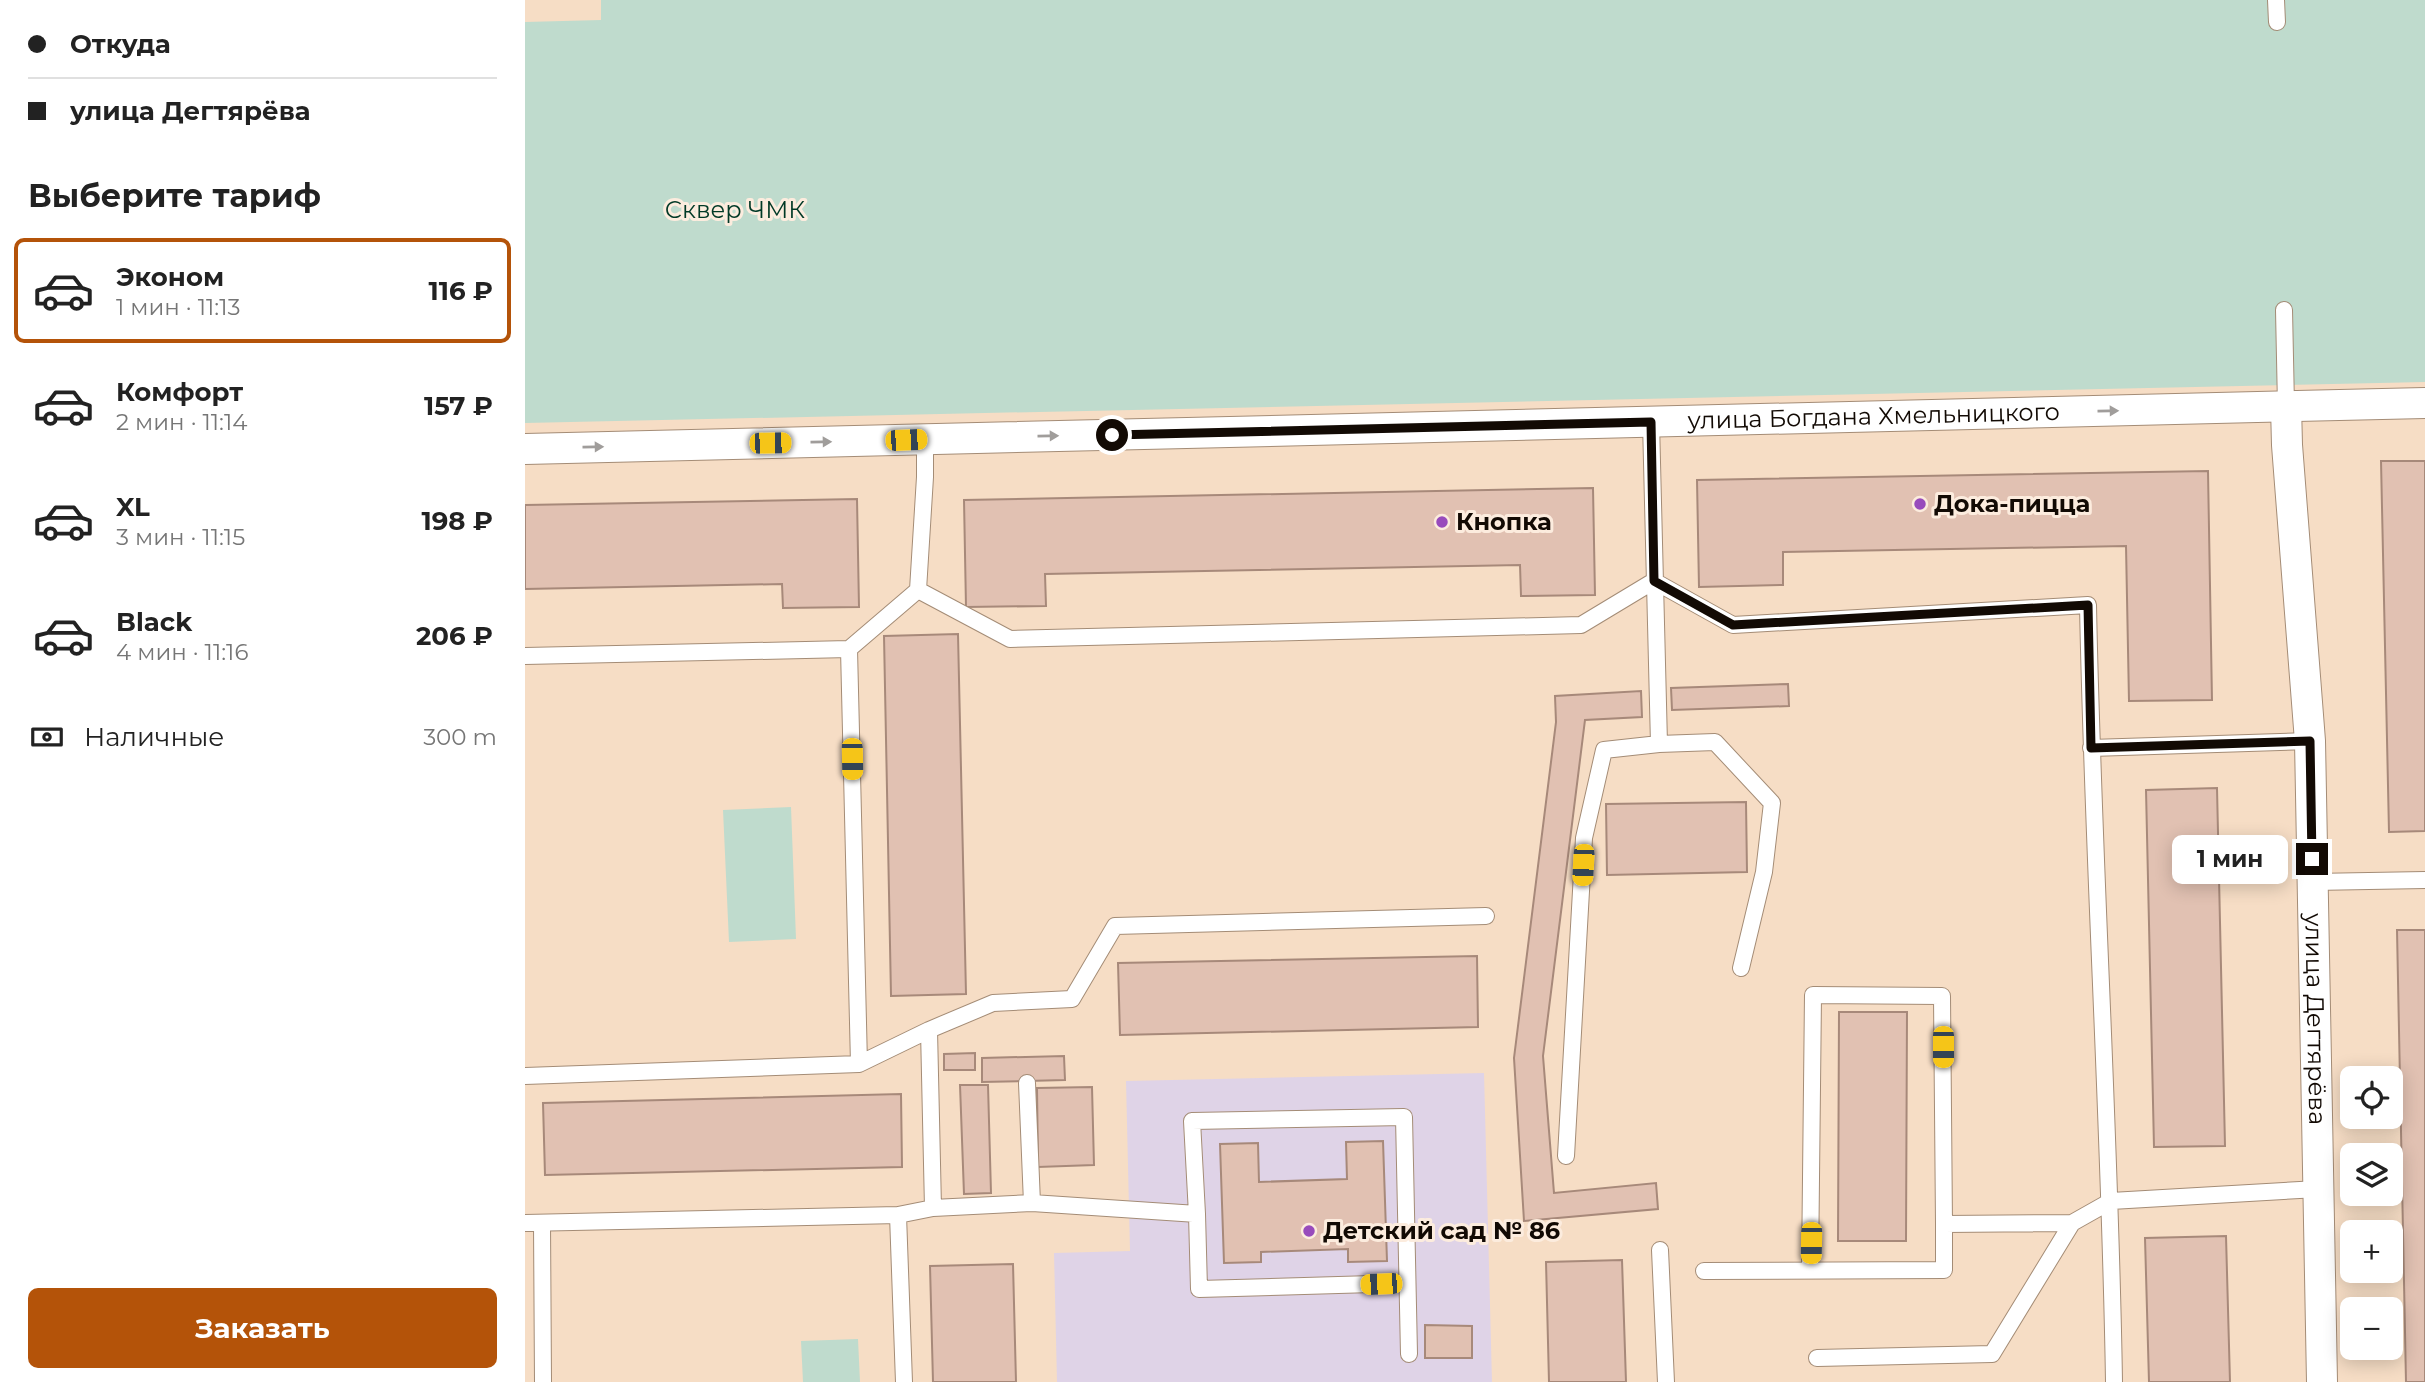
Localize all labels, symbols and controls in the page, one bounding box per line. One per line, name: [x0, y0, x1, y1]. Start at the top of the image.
text: Откуда: [70, 28, 171, 60]
text: улица Дегтярёва: [70, 95, 311, 127]
text: Выберите тариф: [28, 176, 321, 215]
park label: Сквер ЧМК: [665, 195, 805, 224]
icon: car: [32, 259, 95, 322]
text: Эконом: [116, 261, 224, 293]
text: 116 ₽: [429, 275, 493, 307]
text: 1 мин · 11:13: [116, 293, 240, 321]
icon: car: [32, 374, 95, 437]
text: Комфорт: [116, 376, 243, 408]
text: 157 ₽: [424, 390, 493, 422]
street label: улица Богдана Хмельницкого: [1686, 397, 2060, 435]
one-way arrow: [2098, 405, 2120, 416]
text: 2 мин · 11:14: [116, 408, 247, 436]
route start: [1096, 419, 1128, 451]
car: [885, 429, 928, 451]
one-way arrow: [1037, 431, 1059, 442]
car: [749, 432, 792, 454]
one-way arrow: [810, 436, 832, 448]
one-way arrow: [582, 441, 604, 453]
icon: car: [32, 489, 95, 552]
place label: Дока-пицца: [1934, 489, 2090, 518]
text: XL: [116, 491, 150, 523]
marker: Дока-пицца: [1912, 496, 1928, 512]
text: 198 ₽: [422, 505, 493, 537]
place label: Кнопка: [1456, 507, 1552, 536]
marker: Кнопка: [1434, 514, 1450, 530]
text: 3 мин · 11:15: [116, 523, 245, 551]
icon: car: [32, 604, 95, 667]
text: Black: [116, 606, 192, 638]
text: 206 ₽: [416, 620, 493, 652]
text: 4 мин · 11:16: [116, 638, 248, 666]
icon: cash: [28, 718, 66, 756]
text: Наличные: [84, 721, 224, 753]
text: 300 m: [423, 723, 497, 751]
car: [842, 738, 863, 780]
callout: 1 мин: [2172, 834, 2287, 884]
car: [1572, 843, 1595, 887]
route end: [2296, 843, 2328, 875]
text: 1 мин: [2197, 845, 2263, 873]
street label: улица Дегтярёва: [2299, 912, 2332, 1125]
car: [1933, 1026, 1954, 1068]
map controls: [2340, 1066, 2403, 1360]
button: locate: [2340, 1066, 2403, 1129]
button: layers: [2340, 1143, 2403, 1206]
place label: Детский сад № 86: [1323, 1216, 1560, 1245]
button: +: [2340, 1220, 2403, 1283]
car: [1801, 1222, 1822, 1264]
marker: Детский сад № 86: [1301, 1223, 1317, 1239]
car: [1360, 1273, 1403, 1295]
button: Заказать: [28, 1288, 497, 1368]
button: −: [2340, 1297, 2403, 1360]

